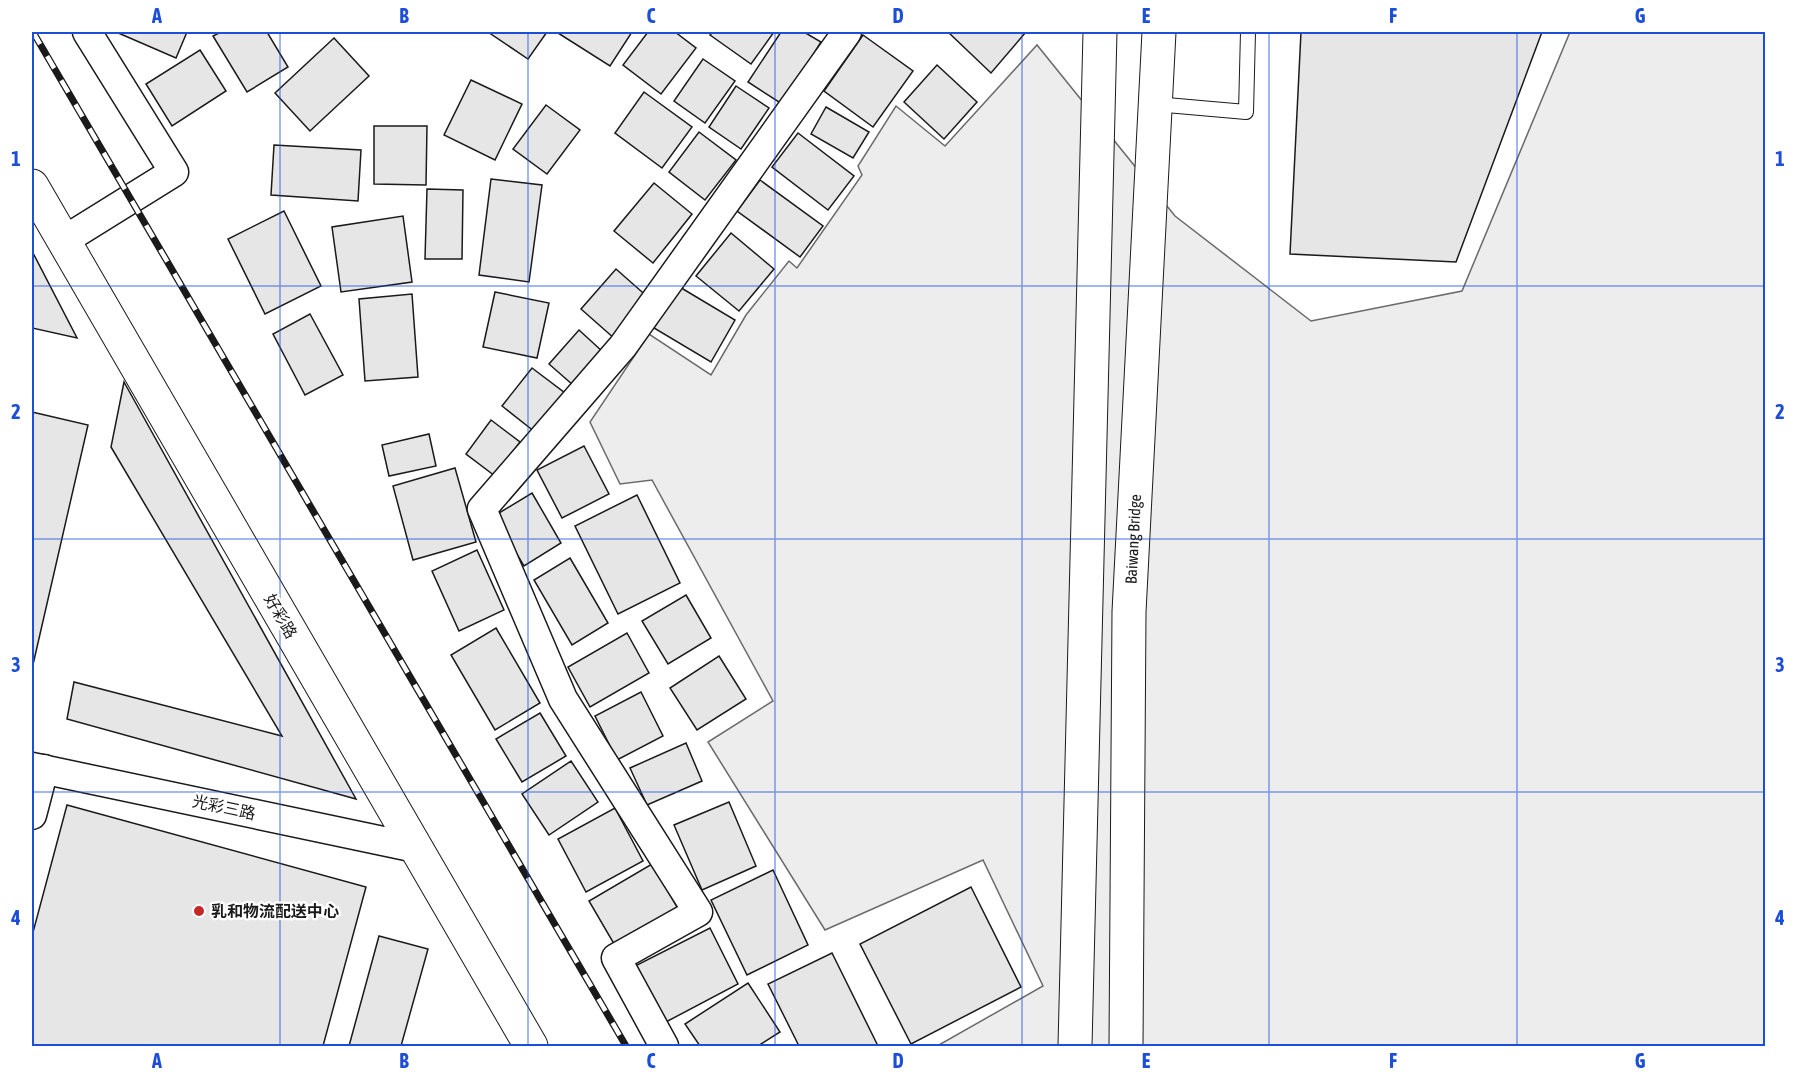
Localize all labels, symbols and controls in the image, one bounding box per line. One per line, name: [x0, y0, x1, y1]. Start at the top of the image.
text: A: [151, 4, 162, 27]
text: B: [399, 4, 409, 27]
text: C: [647, 4, 656, 27]
text: D: [892, 4, 904, 27]
text: E: [1142, 4, 1151, 27]
text: F: [1389, 4, 1397, 27]
text: G: [1635, 4, 1646, 27]
text: 1: [11, 147, 21, 170]
text: 1: [1775, 147, 1785, 170]
text: 2: [11, 400, 21, 423]
text: 2: [1775, 400, 1785, 423]
street label: Baiwang Bridge: [1121, 494, 1145, 584]
street label: 好彩路: [261, 591, 301, 641]
text: 3: [11, 653, 21, 676]
text: 3: [1775, 653, 1785, 676]
street label: 光彩三路: [191, 792, 257, 822]
place label: 乳和物流配送中心: [211, 902, 339, 920]
marker: 乳和物流配送中心: [192, 904, 206, 918]
text: 4: [10, 906, 21, 929]
text: 4: [1774, 906, 1785, 929]
text: A: [151, 1049, 162, 1072]
text: B: [399, 1049, 409, 1072]
text: C: [647, 1049, 656, 1072]
text: D: [892, 1049, 904, 1072]
text: E: [1142, 1049, 1151, 1072]
text: F: [1389, 1049, 1397, 1072]
text: G: [1635, 1049, 1646, 1072]

